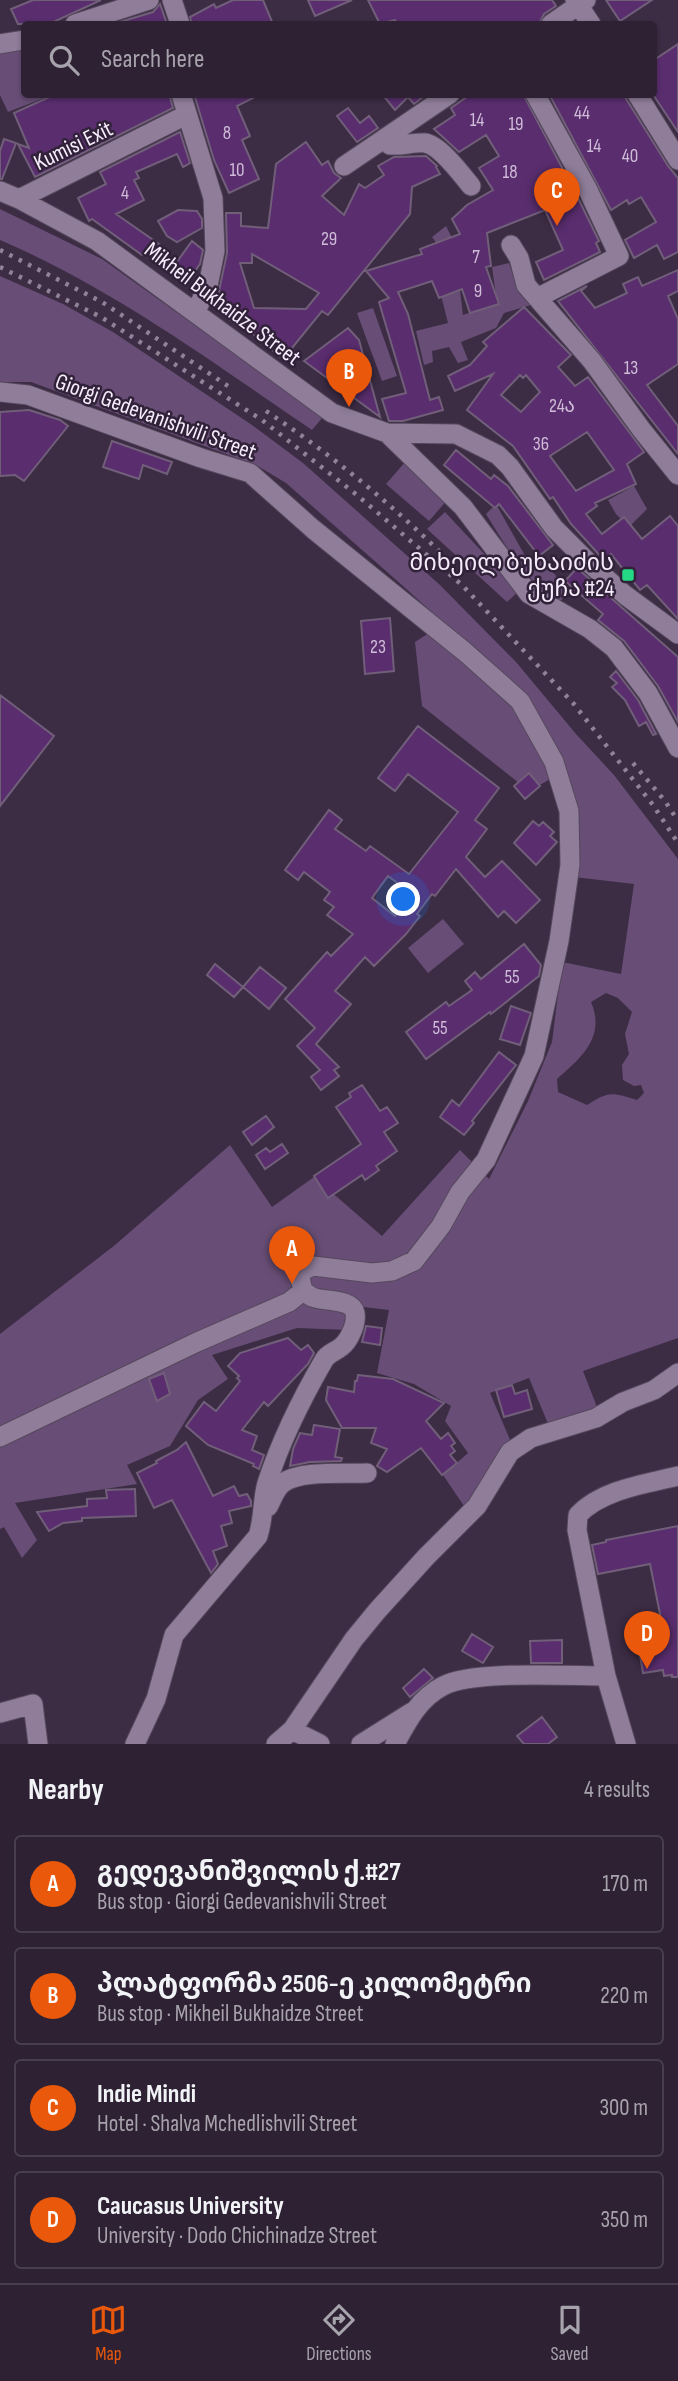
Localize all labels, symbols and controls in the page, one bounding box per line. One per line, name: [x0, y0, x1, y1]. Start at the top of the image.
search box: [21, 21, 657, 98]
icon: search: [45, 41, 83, 79]
text: Search here: [101, 44, 204, 75]
house number: 44: [574, 102, 590, 125]
house number: 14: [470, 109, 484, 132]
house number: 19: [508, 113, 524, 136]
street label: Kumisi Exit: [29, 115, 117, 177]
house number: 8: [223, 122, 231, 145]
house number: 14: [587, 135, 601, 158]
house number: 40: [622, 145, 638, 168]
house number: 10: [229, 159, 245, 182]
house number: 18: [503, 161, 517, 184]
pin: C: [534, 168, 580, 226]
house number: 4: [121, 182, 129, 205]
house number: 29: [321, 228, 337, 251]
street label: Mikheil Bukhaidze Street: [139, 236, 306, 372]
house number: 7: [472, 246, 480, 269]
house number: 9: [474, 280, 482, 303]
pin: B: [326, 349, 372, 407]
house number: 13: [624, 357, 638, 380]
street label: Giorgi Gedevanishvili Street: [51, 368, 260, 466]
house number: 24ა: [549, 395, 575, 418]
house number: 36: [533, 433, 549, 456]
place label: მიხეილ ბუხაიძის ქუჩა #24: [410, 549, 614, 603]
marker: მიხეილ ბუხაიძის ქუჩა #24: [620, 567, 636, 583]
house number: 23: [370, 636, 386, 659]
your location: [386, 882, 420, 916]
house number: 55: [504, 966, 520, 989]
house number: 55: [432, 1017, 448, 1040]
pin: A: [269, 1226, 315, 1284]
pin: D: [624, 1611, 670, 1669]
text: Nearby: [28, 1772, 104, 1808]
text: 4 results: [584, 1776, 650, 1804]
text: გედევანიშვილის ქ.#27: [97, 1857, 401, 1888]
text: A: [48, 1870, 58, 1898]
text: 170 m: [602, 1870, 648, 1898]
text: Bus stop · Giorgi Gedevanishvili Street: [97, 1888, 387, 1916]
text: პლატფორმა 2506-ე კილომეტრი: [97, 1969, 532, 2000]
text: B: [48, 1982, 58, 2010]
text: 220 m: [600, 1982, 648, 2010]
text: Bus stop · Mikheil Bukhaidze Street: [97, 2000, 363, 2028]
text: Indie Mindi: [97, 2079, 196, 2110]
text: C: [47, 2094, 59, 2122]
text: 300 m: [599, 2094, 648, 2122]
text: Hotel · Shalva Mchedlishvili Street: [97, 2110, 357, 2138]
text: Caucasus University: [97, 2191, 284, 2222]
text: D: [47, 2206, 59, 2234]
text: 350 m: [600, 2206, 648, 2234]
text: University · Dodo Chichinadze Street: [97, 2222, 377, 2250]
tab: Map: [89, 2301, 127, 2366]
tab: Directions: [306, 2301, 372, 2366]
tab: Saved: [550, 2301, 589, 2366]

